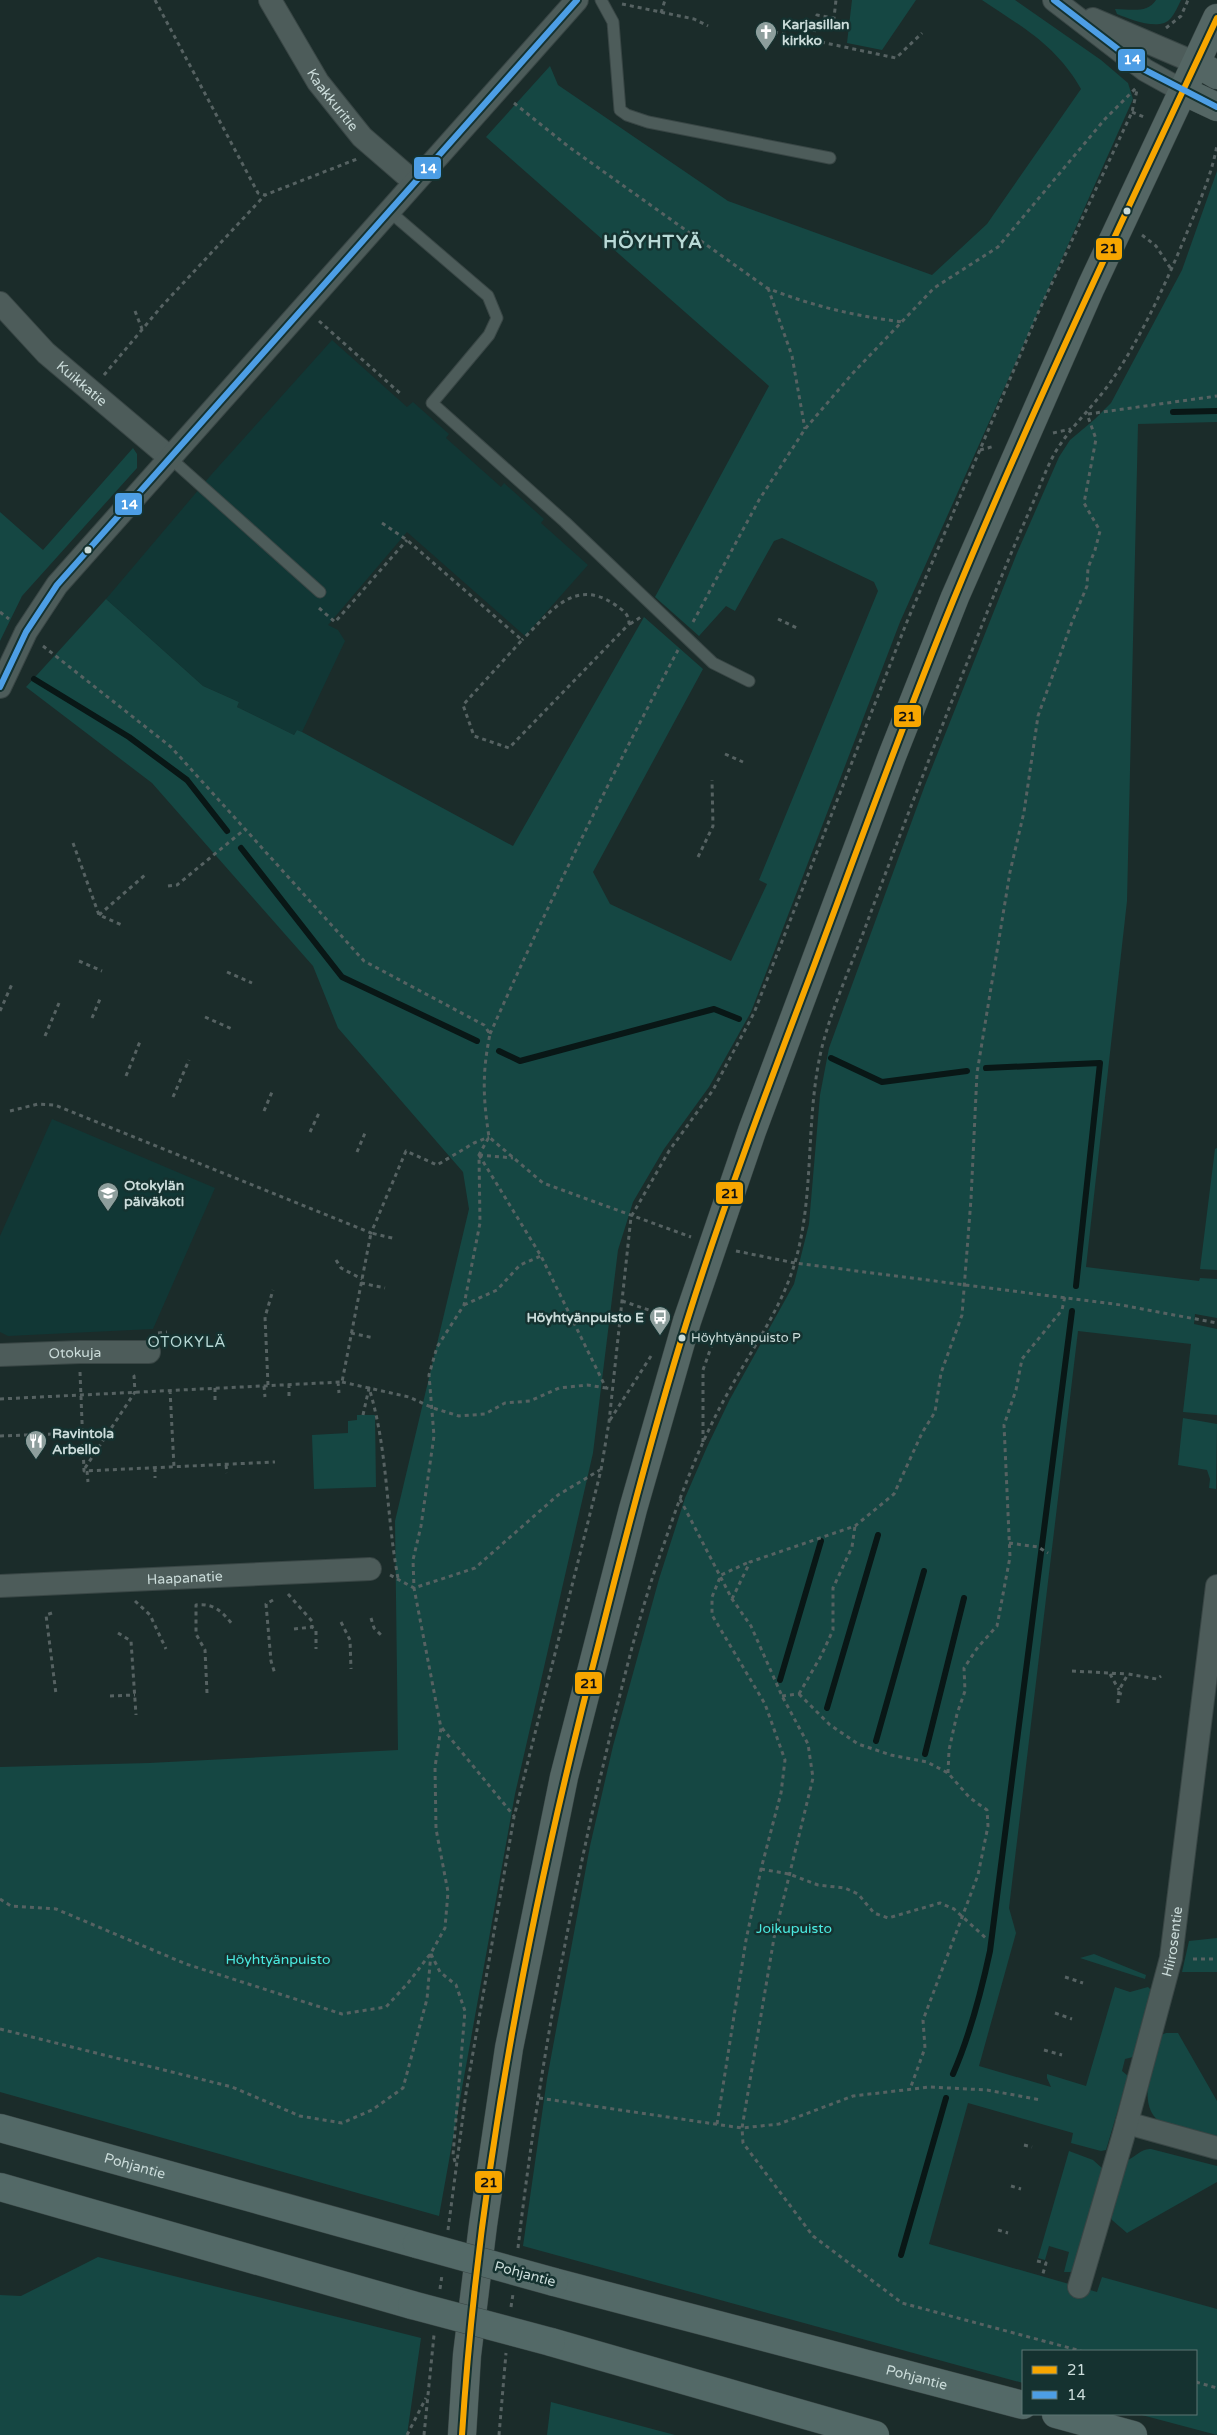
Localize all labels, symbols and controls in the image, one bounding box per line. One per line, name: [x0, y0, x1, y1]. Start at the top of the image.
place label: Karjasillan kirkko: [782, 16, 850, 49]
church icon: Karjasillan kirkko: [754, 20, 778, 51]
line badge: 14: [1117, 48, 1146, 72]
text: 14: [1123, 51, 1141, 68]
street label: Kaakkuritie: [303, 65, 362, 134]
line badge: 14: [413, 156, 442, 180]
text: 14: [419, 160, 437, 177]
unlabelled marker: [1122, 206, 1132, 216]
district label: HÖYHTYÄ: [603, 230, 703, 253]
line badge: 21: [1095, 237, 1123, 261]
text: 21: [1100, 240, 1118, 257]
street label: Kuikkatie: [53, 357, 111, 410]
line badge: 14: [114, 492, 143, 516]
text: 14: [120, 496, 138, 513]
unlabelled marker: [83, 545, 93, 555]
line badge: 21: [893, 704, 922, 728]
text: 21: [898, 708, 916, 725]
place label: Otokylän päiväkoti: [124, 1177, 184, 1210]
school or university icon: Otokylän päiväkoti: [96, 1181, 120, 1212]
line badge: 21: [715, 1181, 744, 1205]
text: 21: [721, 1185, 739, 1202]
bus stop icon: Höyhtyänpuisto E: [648, 1305, 672, 1336]
place label: Höyhtyänpuisto E: [526, 1309, 644, 1326]
place label: Höyhtyänpuisto P: [691, 1330, 801, 1346]
district label: OTOKYLÄ: [148, 1333, 226, 1351]
marker: Höyhtyänpuisto P: [677, 1333, 687, 1343]
street label: Otokuja: [48, 1343, 101, 1362]
place label: Ravintola Arbello: [52, 1425, 114, 1458]
restaurant icon: Ravintola Arbello: [24, 1429, 48, 1460]
street label: Haapanatie: [146, 1567, 223, 1588]
line badge: 21: [574, 1671, 603, 1695]
text: 21: [580, 1675, 598, 1692]
street label: Hiirosentie: [1158, 1905, 1186, 1979]
park label: Joikupuisto: [756, 1920, 832, 1937]
park label: Höyhtyänpuisto: [225, 1951, 331, 1968]
street label: Pohjantie: [102, 2149, 167, 2182]
line badge: 21: [474, 2170, 503, 2194]
text: 21: [480, 2174, 498, 2191]
street label: Pohjantie: [492, 2258, 558, 2290]
legend: [1022, 2350, 1197, 2415]
street label: Pohjantie: [884, 2361, 949, 2393]
text: 21: [1067, 2361, 1086, 2379]
text: 14: [1067, 2386, 1086, 2404]

